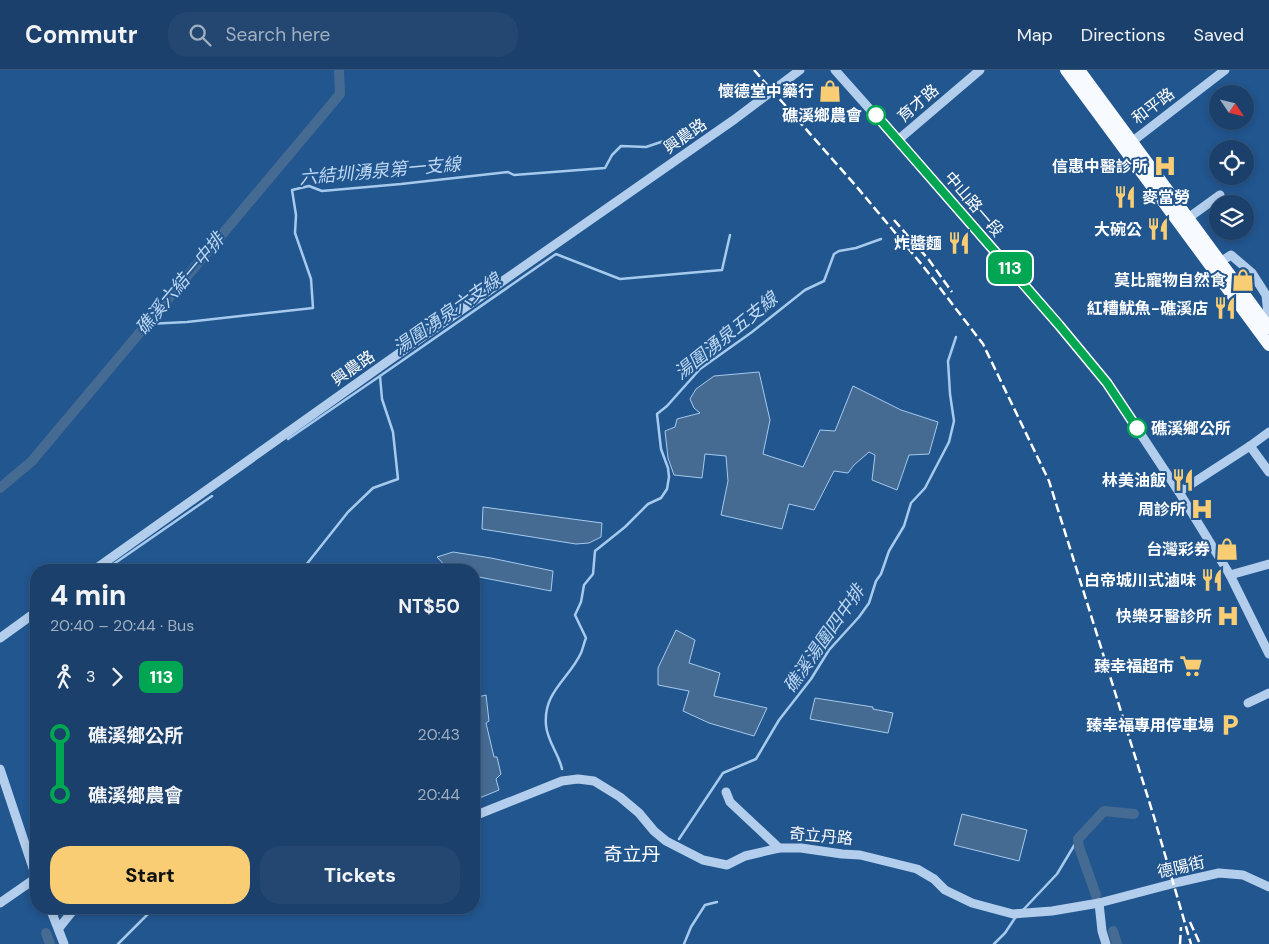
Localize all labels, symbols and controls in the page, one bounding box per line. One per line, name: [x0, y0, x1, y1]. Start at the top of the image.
search box: [168, 12, 518, 57]
text: Commutr: [25, 19, 138, 50]
icon: search: [186, 21, 214, 49]
text: Search here: [226, 22, 330, 47]
text: Map: [1017, 23, 1053, 47]
text: Directions: [1081, 23, 1166, 47]
text: Saved: [1194, 23, 1244, 47]
shop icon: 懷德堂中藥行: [817, 78, 843, 104]
street label: 育才路: [893, 79, 943, 127]
place label: 懷德堂中藥行: [718, 81, 814, 102]
street label: 和平路: [1128, 83, 1178, 129]
north arrow: [1209, 85, 1254, 130]
map controls: [1209, 85, 1254, 240]
place label: 礁溪鄉農會: [782, 105, 862, 126]
marker: 礁溪鄉農會: [866, 105, 886, 125]
street label: 興農路: [659, 114, 711, 158]
button: locate: [1209, 140, 1254, 185]
water label: 六結圳湧泉第一支線: [298, 152, 464, 190]
hospital icon: 信惠中醫診所: [1152, 153, 1178, 179]
place label: 信惠中醫診所: [1052, 156, 1148, 177]
street label: 中山路一段: [940, 167, 1008, 241]
restaurant icon: 麥當勞: [1112, 184, 1138, 210]
place label: 麥當勞: [1142, 187, 1190, 208]
button: layers: [1209, 195, 1254, 240]
restaurant icon: 大碗公: [1145, 216, 1171, 242]
place label: 大碗公: [1094, 219, 1142, 240]
water label: 礁溪六結一中排: [130, 226, 231, 340]
restaurant icon: 炸醬麵: [946, 230, 972, 256]
place label: 炸醬麵: [894, 233, 942, 254]
line badge: 113: [981, 252, 1039, 284]
text: 113: [998, 256, 1022, 280]
water label: 湯圍湧泉六支線: [389, 267, 507, 360]
shop icon: 莫比寵物自然食: [1230, 267, 1256, 293]
place label: 莫比寵物自然食: [1114, 270, 1226, 291]
water label: 湯圍湧泉五支線: [669, 286, 784, 385]
restaurant icon: 紅糟魷魚-礁溪店: [1212, 295, 1238, 321]
place label: 紅糟魷魚-礁溪店: [1087, 298, 1208, 319]
street label: 興農路: [327, 346, 379, 390]
marker: 礁溪鄉公所: [1127, 418, 1147, 438]
place label: 礁溪鄉公所: [1151, 418, 1231, 439]
restaurant icon: 林美油飯: [1170, 467, 1196, 493]
place label: 林美油飯: [1102, 470, 1166, 491]
hospital icon: 周診所: [1189, 496, 1215, 522]
place label: 周診所: [1138, 499, 1186, 520]
shop icon: 台灣彩券: [1214, 536, 1240, 562]
place label: 台灣彩券: [1146, 539, 1210, 560]
restaurant icon: 白帝城川式滷味: [1199, 567, 1225, 593]
place label: 白帝城川式滷味: [1084, 570, 1196, 591]
text: 4 min: [50, 577, 126, 614]
water label: 礁溪湯圍四中排: [778, 579, 871, 697]
text: NT$50: [398, 594, 460, 619]
hospital icon: 快樂牙醫診所: [1215, 603, 1241, 629]
place label: 快樂牙醫診所: [1116, 606, 1212, 627]
text: 20:40 – 20:44 · Bus: [50, 615, 194, 636]
supermarket icon: 臻幸福超市: [1178, 653, 1204, 679]
place label: 臻幸福超市: [1094, 656, 1174, 677]
icon: walk: [50, 663, 78, 691]
icon: forward: [103, 663, 131, 691]
text: 113: [149, 665, 173, 689]
text: 3: [86, 666, 95, 687]
parking icon: 臻幸福專用停車場: [1217, 712, 1243, 738]
place label: 臻幸福專用停車場: [1086, 715, 1214, 736]
text: 礁溪鄉公所: [88, 723, 183, 748]
text: 20:43: [418, 724, 460, 745]
text: 礁溪鄉農會: [88, 783, 183, 808]
text: 20:44: [417, 784, 460, 805]
street label: 奇立丹路: [788, 823, 854, 849]
district label: 奇立丹: [603, 842, 661, 867]
button: Start: [50, 846, 250, 904]
button: Tickets: [260, 846, 460, 904]
street label: 德陽街: [1155, 851, 1207, 883]

